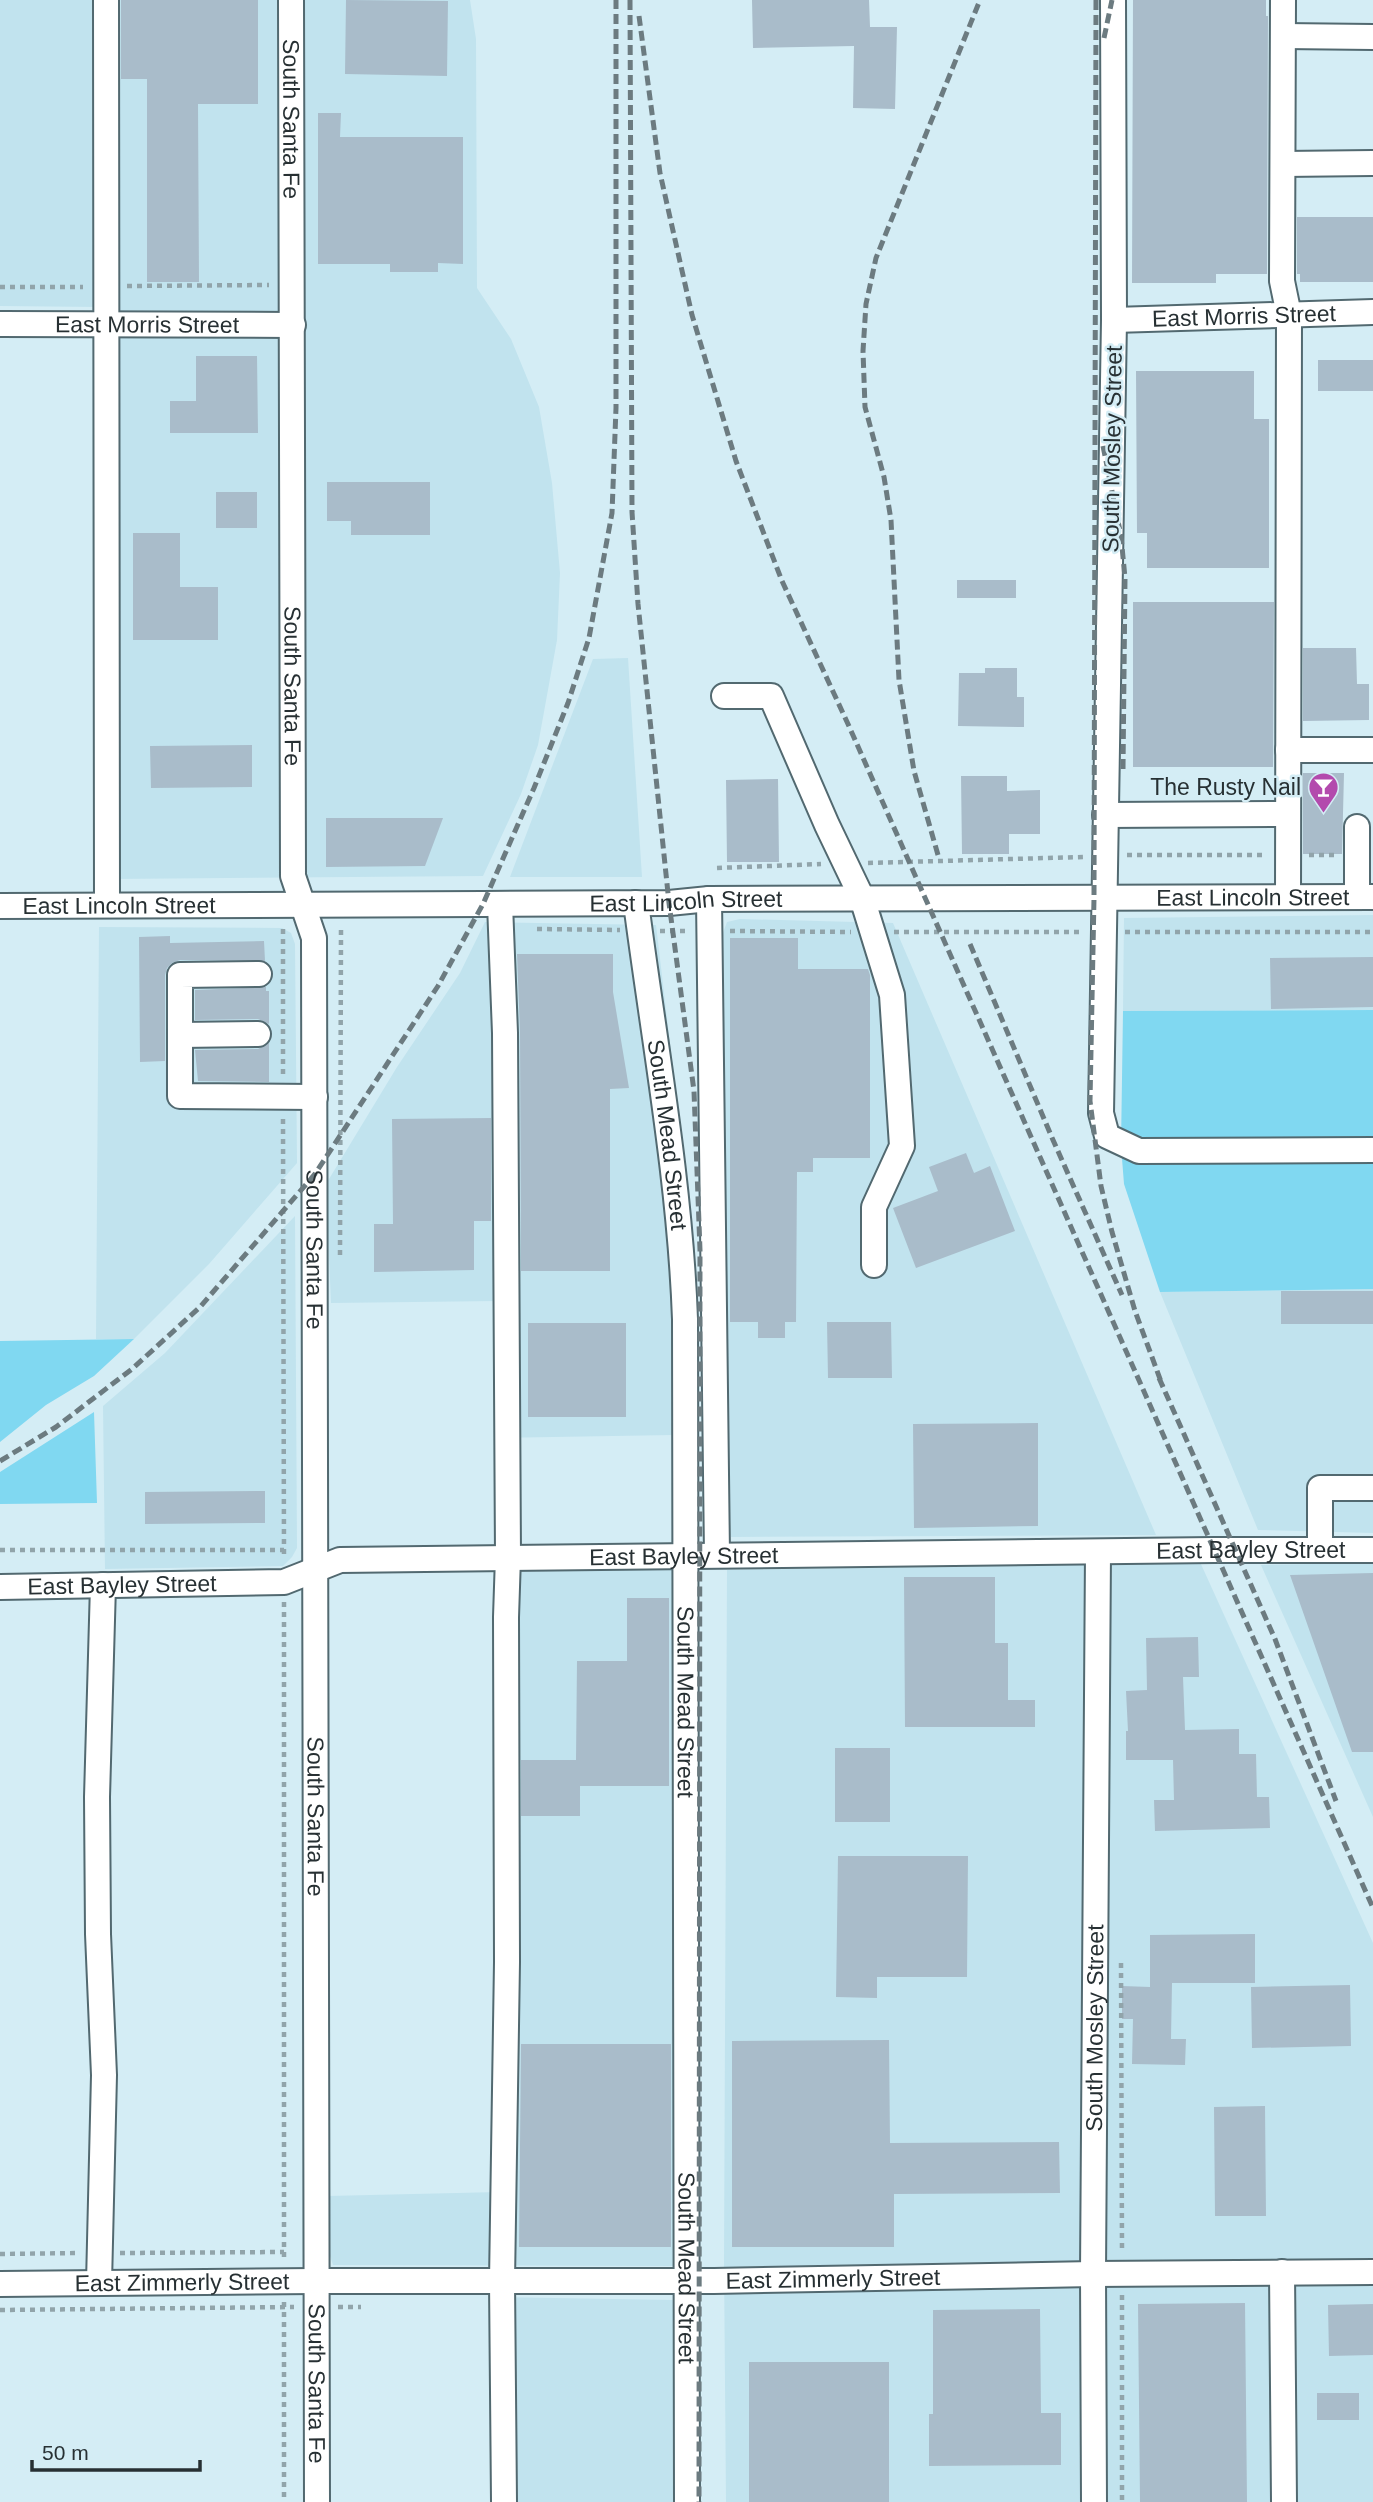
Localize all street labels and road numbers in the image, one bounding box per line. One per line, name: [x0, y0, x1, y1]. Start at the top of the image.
street label: South Santa Fe: [278, 39, 304, 199]
street label: East Morris Street: [1152, 300, 1337, 332]
street label: East Morris Street: [55, 311, 240, 338]
street label: South Mosley Street: [1097, 345, 1127, 553]
street label: South Santa Fe: [279, 606, 306, 766]
street label: East Lincoln Street: [1156, 884, 1350, 911]
street label: East Lincoln Street: [589, 886, 783, 916]
street label: East Lincoln Street: [22, 892, 216, 919]
street label: South Mead Street: [642, 1038, 692, 1232]
street label: South Santa Fe: [301, 1170, 328, 1330]
street label: East Bayley Street: [1156, 1537, 1346, 1564]
street label: East Bayley Street: [589, 1542, 779, 1570]
street label: East Bayley Street: [27, 1570, 217, 1600]
street label: South Mead Street: [672, 1606, 699, 1798]
street label: South Santa Fe: [303, 1737, 329, 1897]
street label: South Mosley Street: [1081, 1924, 1108, 2132]
street label: South Mead Street: [673, 2172, 700, 2364]
street label: East Zimmerly Street: [725, 2264, 941, 2294]
street label: East Zimmerly Street: [74, 2268, 290, 2296]
street label: South Santa Fe: [304, 2304, 330, 2464]

